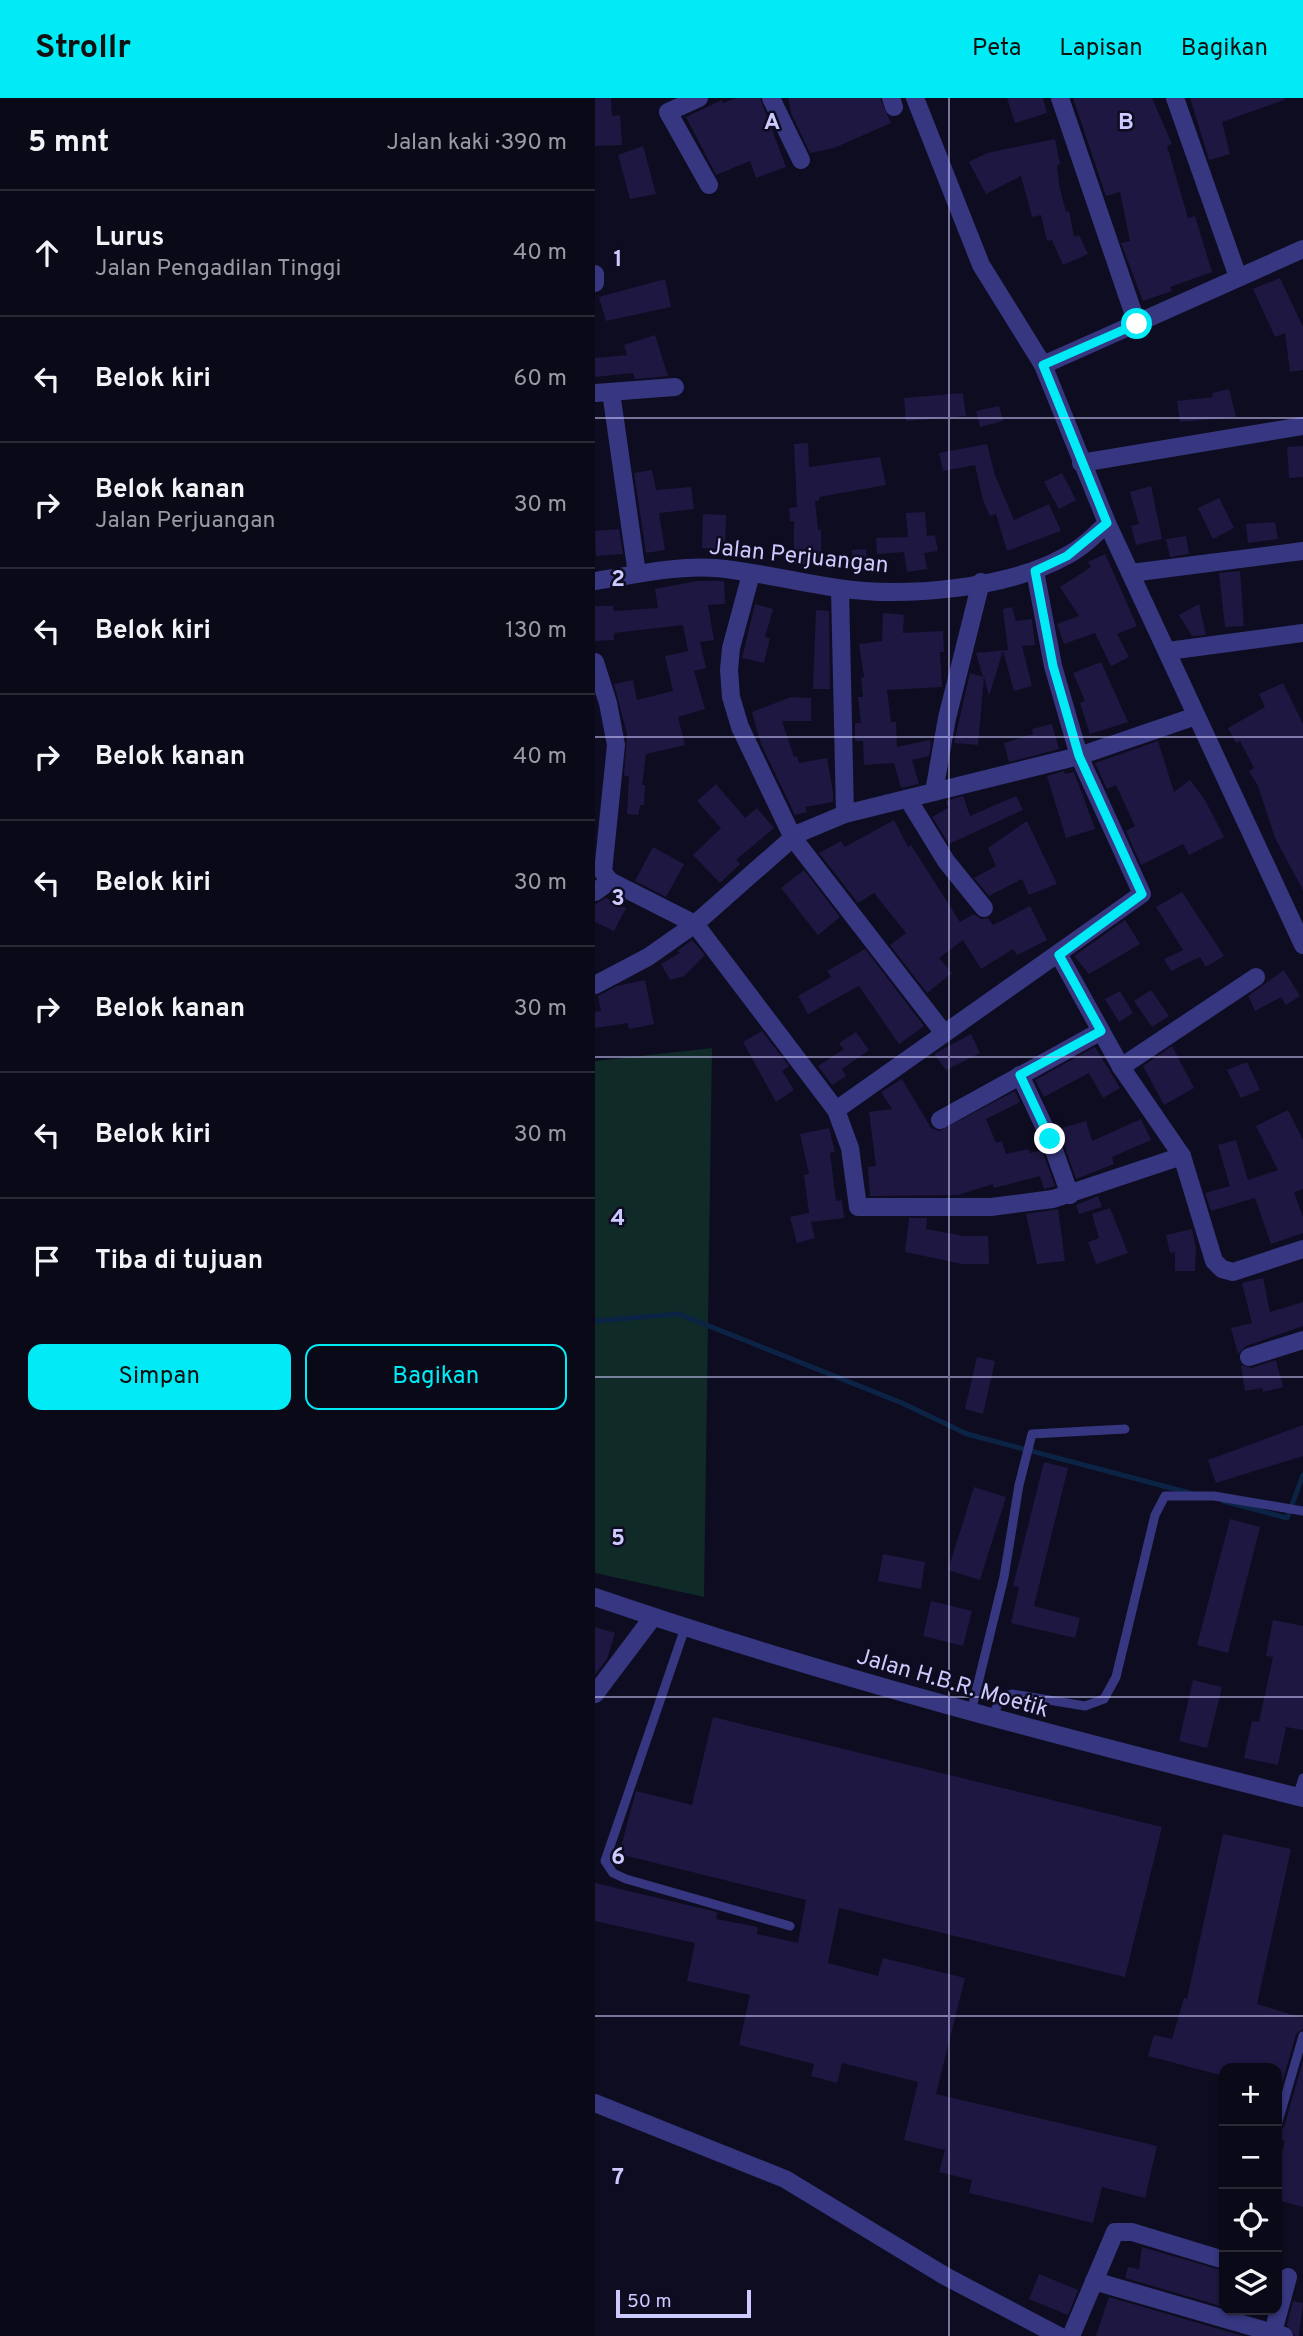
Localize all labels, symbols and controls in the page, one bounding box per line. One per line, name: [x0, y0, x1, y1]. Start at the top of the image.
text: Strollr: [35, 28, 131, 70]
text: Peta: [972, 34, 1021, 64]
text: Lapisan: [1059, 34, 1143, 64]
text: Bagikan: [1181, 34, 1268, 64]
text: A: [764, 109, 780, 138]
text: B: [1118, 109, 1134, 138]
text: 5 mnt: [28, 125, 109, 162]
text: Jalan kaki · 390 m: [386, 129, 567, 158]
text: Lurus: [95, 222, 164, 255]
icon: ahead: [28, 234, 66, 272]
text: 40 m: [513, 239, 567, 268]
text: 1: [613, 246, 623, 275]
text: Jalan Pengadilan Tinggi: [95, 255, 341, 284]
route start: [1121, 308, 1152, 339]
icon: left: [28, 360, 66, 398]
text: Belok kiri: [95, 363, 211, 396]
text: 60 m: [514, 365, 567, 394]
text: Belok kanan: [95, 474, 245, 507]
icon: right: [28, 486, 66, 524]
text: 30 m: [514, 491, 567, 520]
text: Jalan Perjuangan: [95, 507, 276, 536]
street label: Jalan Perjuangan: [707, 534, 890, 581]
text: 2: [611, 566, 625, 595]
icon: left: [28, 612, 66, 650]
text: Belok kiri: [95, 615, 211, 648]
text: 130 m: [505, 617, 567, 646]
icon: right: [28, 738, 66, 776]
text: Belok kanan: [95, 741, 245, 774]
text: 40 m: [513, 743, 567, 772]
icon: left: [28, 864, 66, 902]
text: Belok kiri: [95, 867, 211, 900]
text: 30 m: [514, 869, 567, 898]
text: 3: [611, 885, 625, 914]
icon: right: [28, 990, 66, 1028]
text: Belok kanan: [95, 993, 245, 1026]
text: 30 m: [514, 995, 567, 1024]
icon: left: [28, 1116, 66, 1154]
text: Belok kiri: [95, 1119, 211, 1152]
text: 30 m: [514, 1121, 567, 1150]
route end: [1034, 1123, 1065, 1154]
text: 4: [611, 1205, 625, 1234]
icon: arrive: [28, 1242, 66, 1280]
text: Tiba di tujuan: [95, 1245, 263, 1278]
button: Simpan: [28, 1344, 291, 1410]
button: Bagikan: [305, 1344, 567, 1410]
text: 5: [611, 1525, 625, 1554]
street label: Jalan H.B.R. Moetik: [853, 1643, 1052, 1726]
text: 6: [611, 1844, 625, 1873]
map controls: [1219, 2063, 1282, 2315]
button: +: [1219, 2063, 1282, 2126]
button: −: [1219, 2126, 1282, 2189]
text: 7: [612, 2164, 624, 2193]
button: locate: [1219, 2189, 1282, 2252]
button: layers: [1219, 2252, 1282, 2315]
scale bar: [616, 2287, 751, 2319]
text: 50 m: [627, 2290, 672, 2314]

